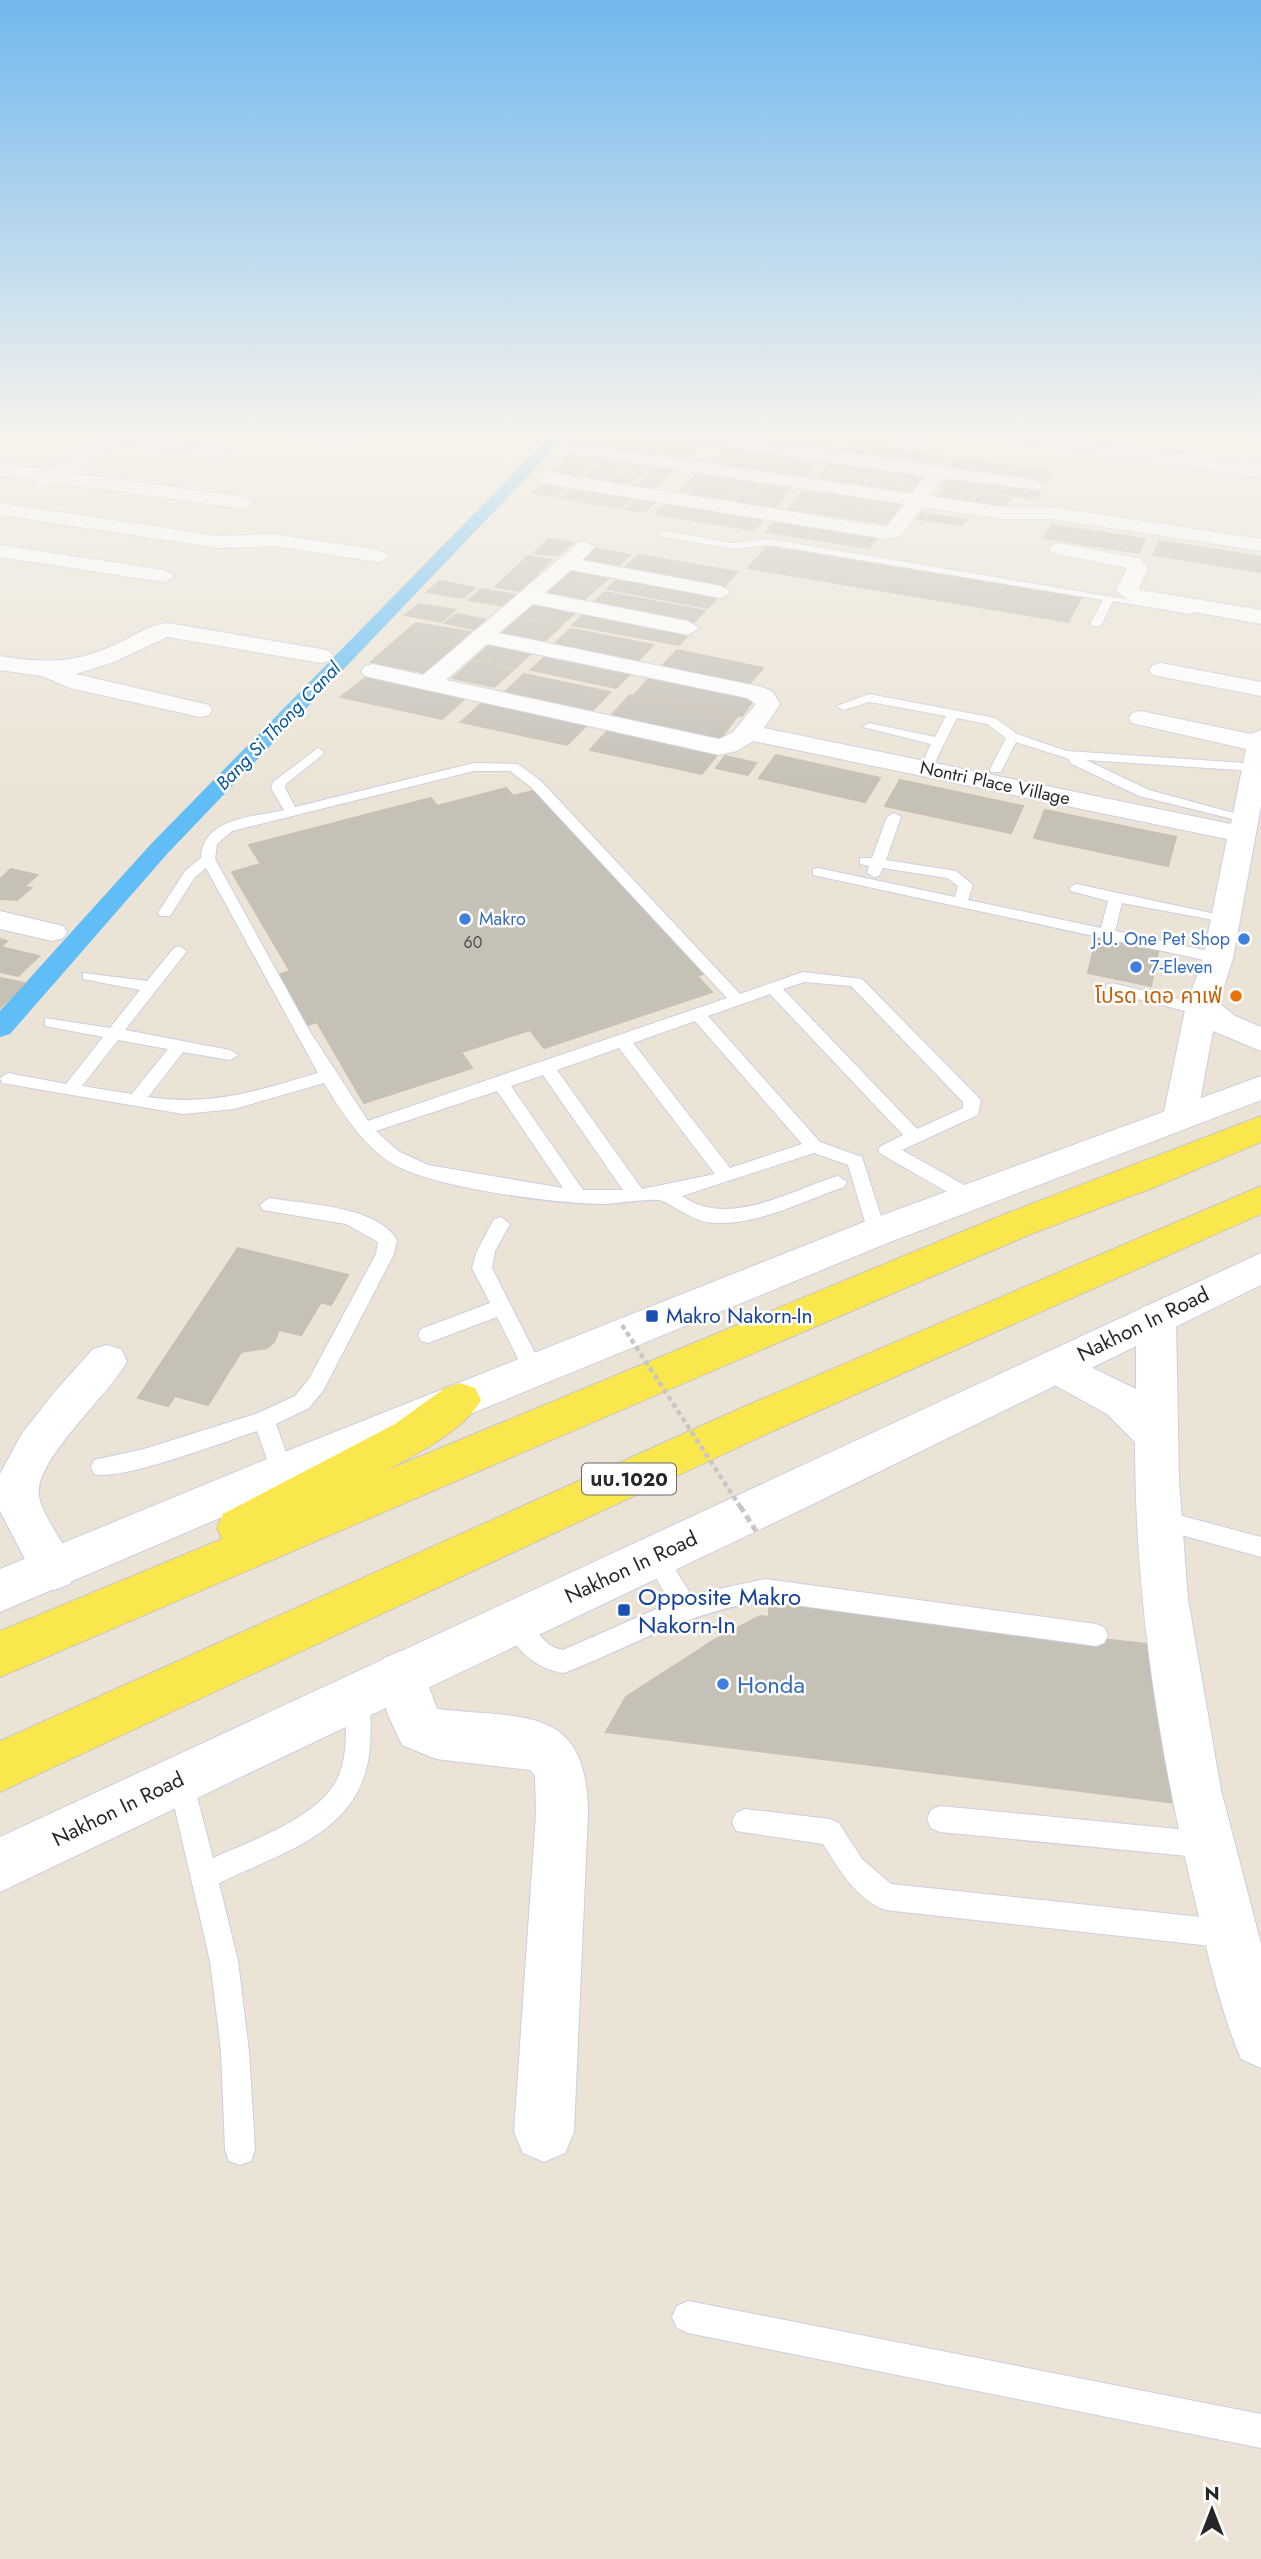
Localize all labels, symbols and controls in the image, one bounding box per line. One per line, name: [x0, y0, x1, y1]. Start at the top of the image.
water label: Bang Si Thong Canal: [210, 655, 347, 796]
street label: Nontri Place Village: [918, 754, 1072, 812]
place label: Makro: [479, 906, 526, 932]
marker: Makro: [457, 911, 473, 927]
place label: J.U. One Pet Shop: [1090, 926, 1230, 952]
house number: 60: [464, 931, 482, 954]
marker: J.U. One Pet Shop: [1236, 931, 1252, 947]
place label: 7-Eleven: [1150, 954, 1213, 980]
marker: 7-Eleven: [1128, 959, 1144, 975]
place label: โปรด เดอ คาเฟ่: [1095, 981, 1222, 1011]
marker: โปรด เดอ คาเฟ่: [1228, 988, 1244, 1004]
street label: Nakhon In Road: [1072, 1279, 1214, 1369]
place label: Makro Nakorn-In: [666, 1301, 813, 1331]
marker: Makro Nakorn-In: [644, 1308, 660, 1324]
road number: นบ.1020: [582, 1464, 676, 1494]
street label: Nakhon In Road: [560, 1523, 702, 1611]
place label: Opposite Makro Nakorn-In: [638, 1579, 801, 1642]
marker: Opposite Makro Nakorn-In: [616, 1602, 632, 1618]
place label: Honda: [737, 1667, 805, 1702]
marker: Honda: [715, 1676, 731, 1692]
street label: Nakhon In Road: [47, 1764, 189, 1854]
north arrow: [1177, 2475, 1247, 2545]
text: N: [1204, 2480, 1220, 2507]

